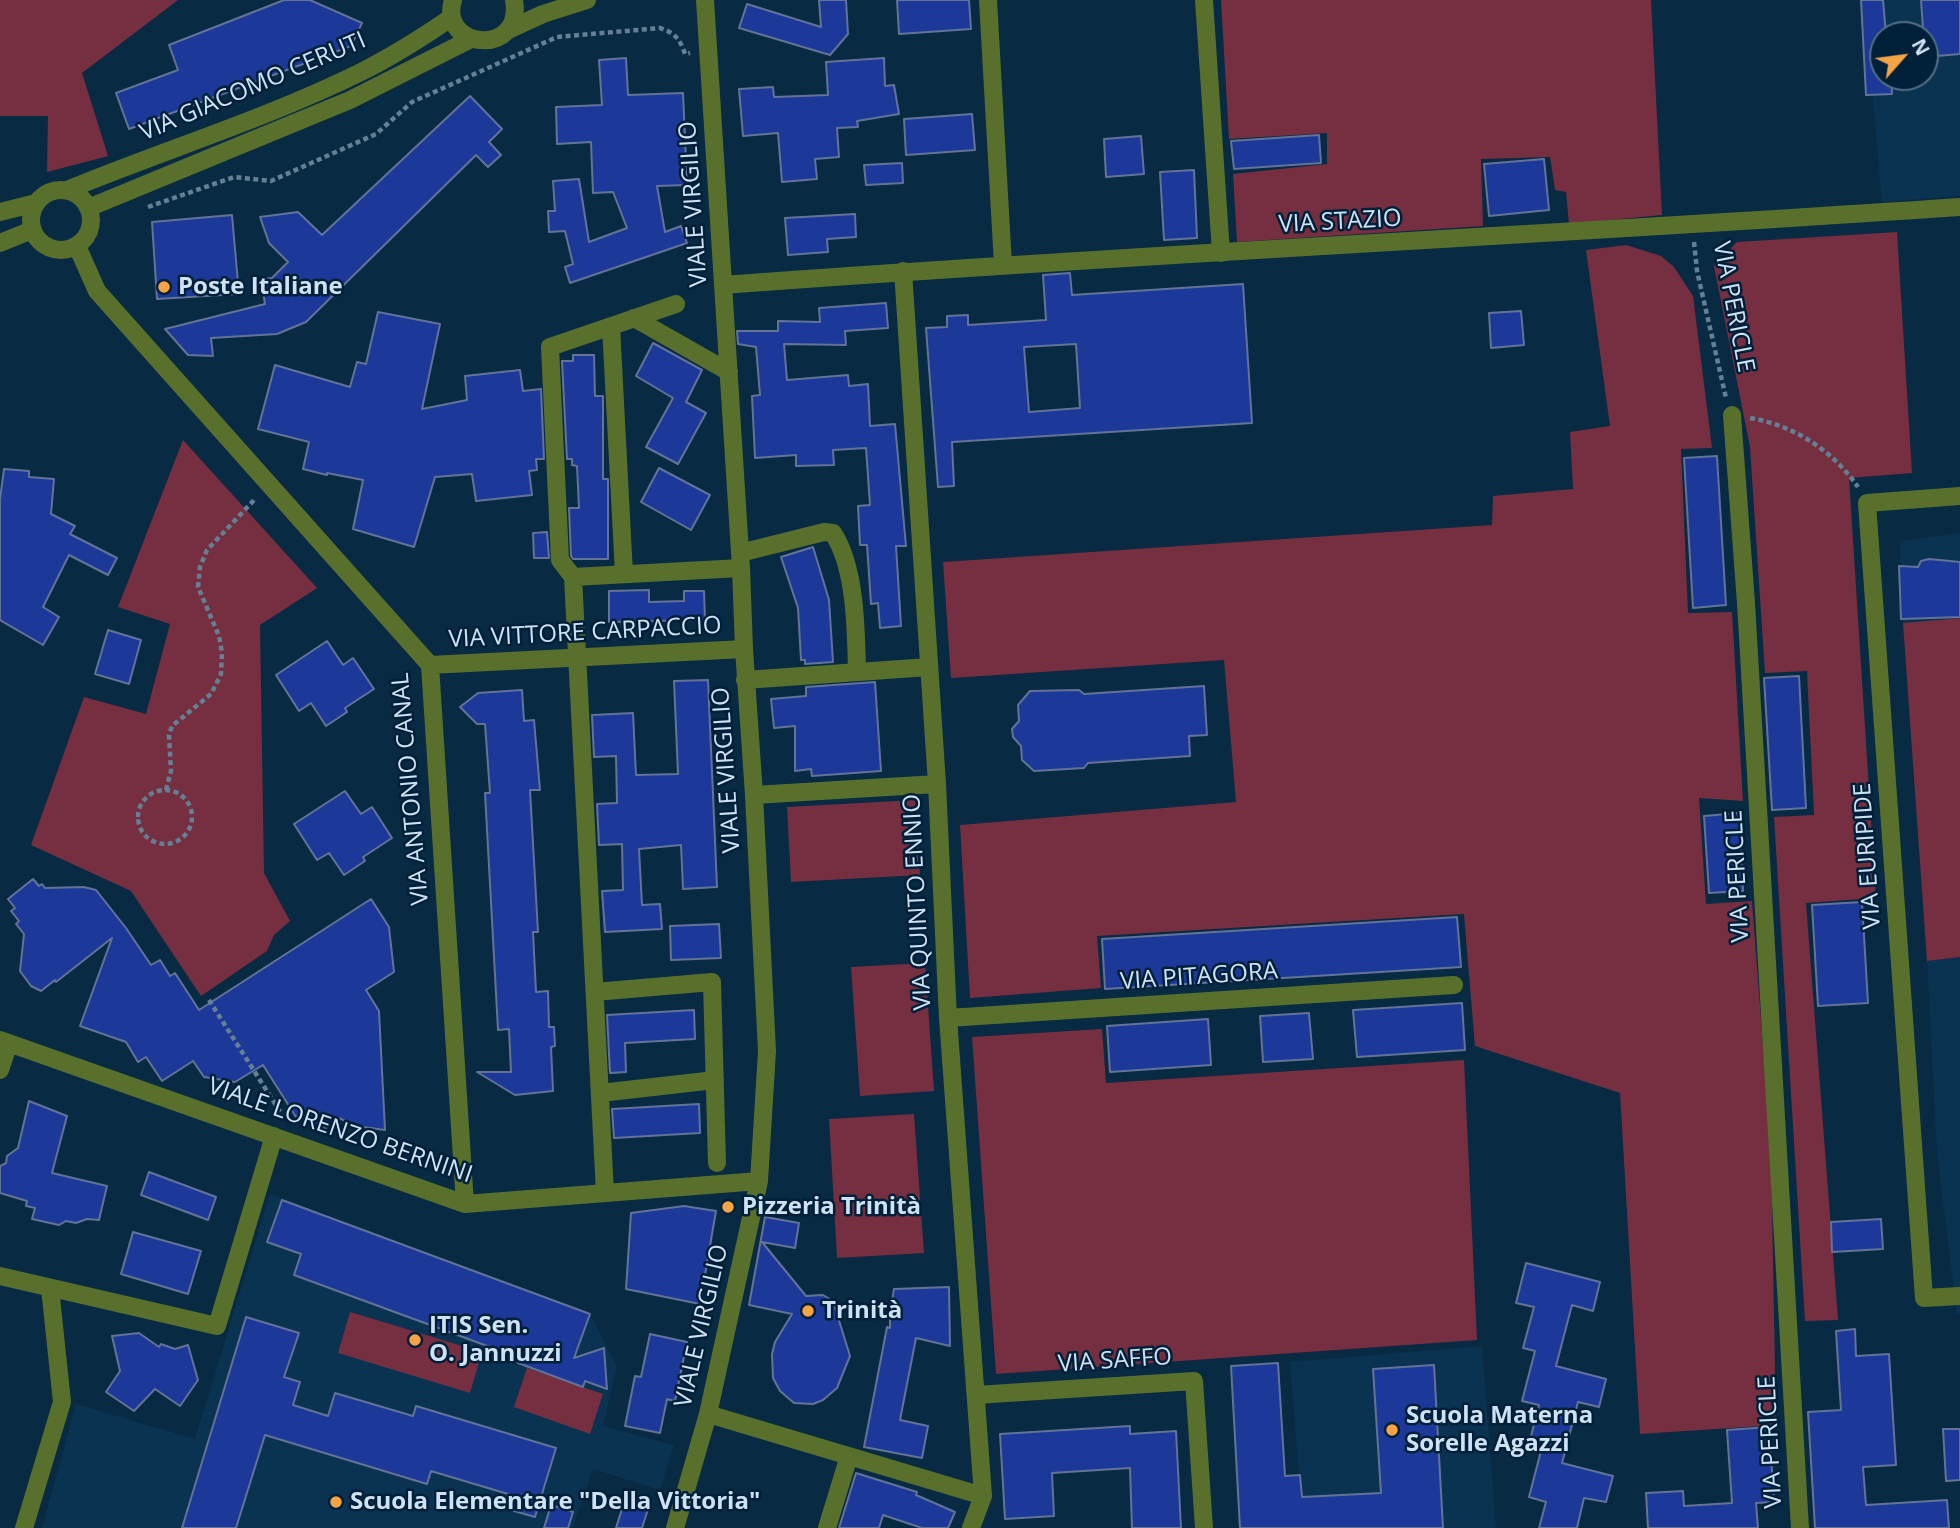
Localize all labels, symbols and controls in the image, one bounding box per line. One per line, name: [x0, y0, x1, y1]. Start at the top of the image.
north arrow: [1869, 21, 1939, 91]
street label: VIA GIACOMO CERUTI: [136, 26, 370, 148]
text: N: [1906, 34, 1936, 60]
street label: VIALE VIRGILIO: [674, 120, 714, 288]
street label: VIA STAZIO: [1278, 204, 1402, 240]
street label: VIA PERICLE: [1706, 239, 1760, 375]
place label: Poste Italiane: [178, 273, 343, 301]
marker: Poste Italiane: [156, 279, 172, 295]
street label: VIA VITTORE CARPACCIO: [448, 611, 722, 655]
street label: VIA ANTONIO CANAL: [386, 672, 436, 906]
street label: VIALE VIRGILIO: [707, 686, 747, 854]
street label: VIA EURIPIDE: [1849, 782, 1887, 930]
street label: VIA QUINTO ENNIO: [898, 793, 938, 1011]
street label: VIA PERICLE: [1720, 809, 1756, 943]
street label: VIA PITAGORA: [1119, 957, 1279, 997]
street label: VIALE LORENZO BERNINI: [204, 1072, 476, 1190]
place label: Pizzeria Trinità: [742, 1193, 921, 1221]
marker: Pizzeria Trinità: [720, 1199, 736, 1215]
street label: VIALE VIRGILIO: [669, 1242, 735, 1410]
place label: Trinità: [822, 1297, 902, 1325]
marker: Trinità: [800, 1303, 816, 1319]
place label: ITIS Sen. O. Jannuzzi: [429, 1312, 562, 1368]
marker: ITIS Sen. O. Jannuzzi: [407, 1332, 423, 1348]
street label: VIA SAFFO: [1057, 1343, 1173, 1379]
street label: VIA PERICLE: [1753, 1375, 1789, 1509]
place label: Scuola Materna Sorelle Agazzi: [1406, 1402, 1593, 1458]
marker: Scuola Materna Sorelle Agazzi: [1384, 1422, 1400, 1438]
place label: Scuola Elementare "Della Vittoria": [350, 1488, 760, 1516]
marker: Scuola Elementare "Della Vittoria": [328, 1494, 344, 1510]

